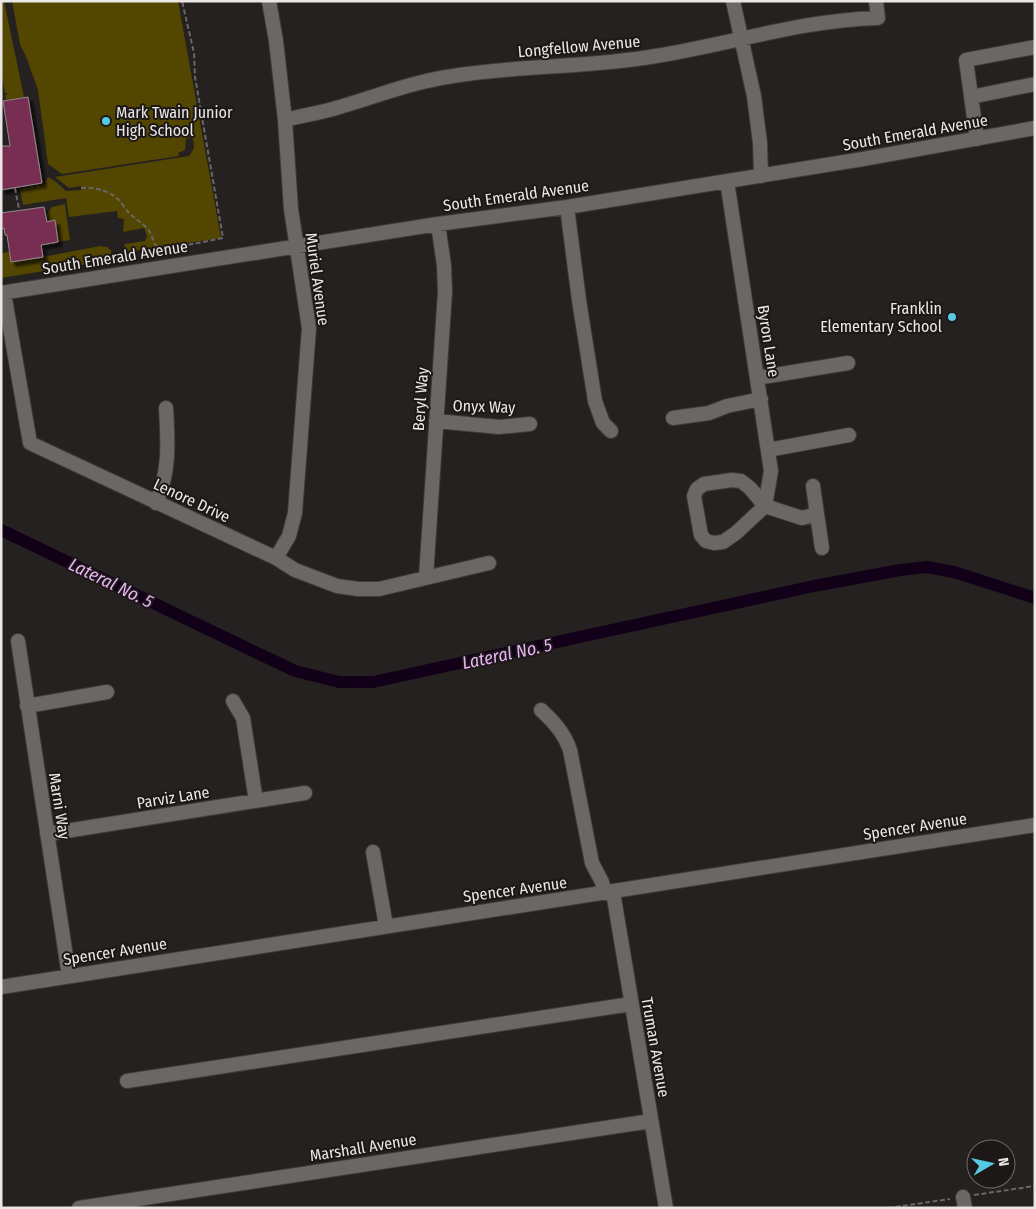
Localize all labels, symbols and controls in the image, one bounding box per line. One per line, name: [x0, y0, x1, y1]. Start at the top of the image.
street label: Longfellow Avenue: [517, 32, 641, 61]
place label: Mark Twain Junior High School: [116, 103, 233, 140]
street label: South Emerald Avenue: [841, 110, 989, 155]
marker: Mark Twain Junior High School: [100, 115, 112, 127]
street label: South Emerald Avenue: [442, 176, 590, 215]
street label: Muriel Avenue: [302, 232, 333, 327]
street label: South Emerald Avenue: [41, 237, 189, 278]
place label: Franklin Elementary School: [820, 299, 942, 336]
street label: Byron Lane: [753, 304, 784, 379]
marker: Franklin Elementary School: [946, 311, 958, 323]
street label: Beryl Way: [409, 366, 432, 431]
street label: Onyx Way: [452, 396, 516, 417]
street label: Lenore Drive: [151, 474, 233, 526]
water label: Lateral No. 5: [65, 553, 158, 613]
water label: Lateral No. 5: [460, 634, 555, 674]
street label: Marni Way: [45, 771, 74, 842]
street label: Parviz Lane: [135, 782, 211, 813]
street label: Spencer Avenue: [862, 809, 968, 844]
street label: Spencer Avenue: [462, 873, 568, 906]
street label: Spencer Avenue: [62, 934, 168, 969]
street label: Truman Avenue: [637, 996, 674, 1099]
street label: Marshall Avenue: [308, 1130, 418, 1165]
north arrow: [966, 1139, 1016, 1189]
text: N: [994, 1157, 1012, 1168]

